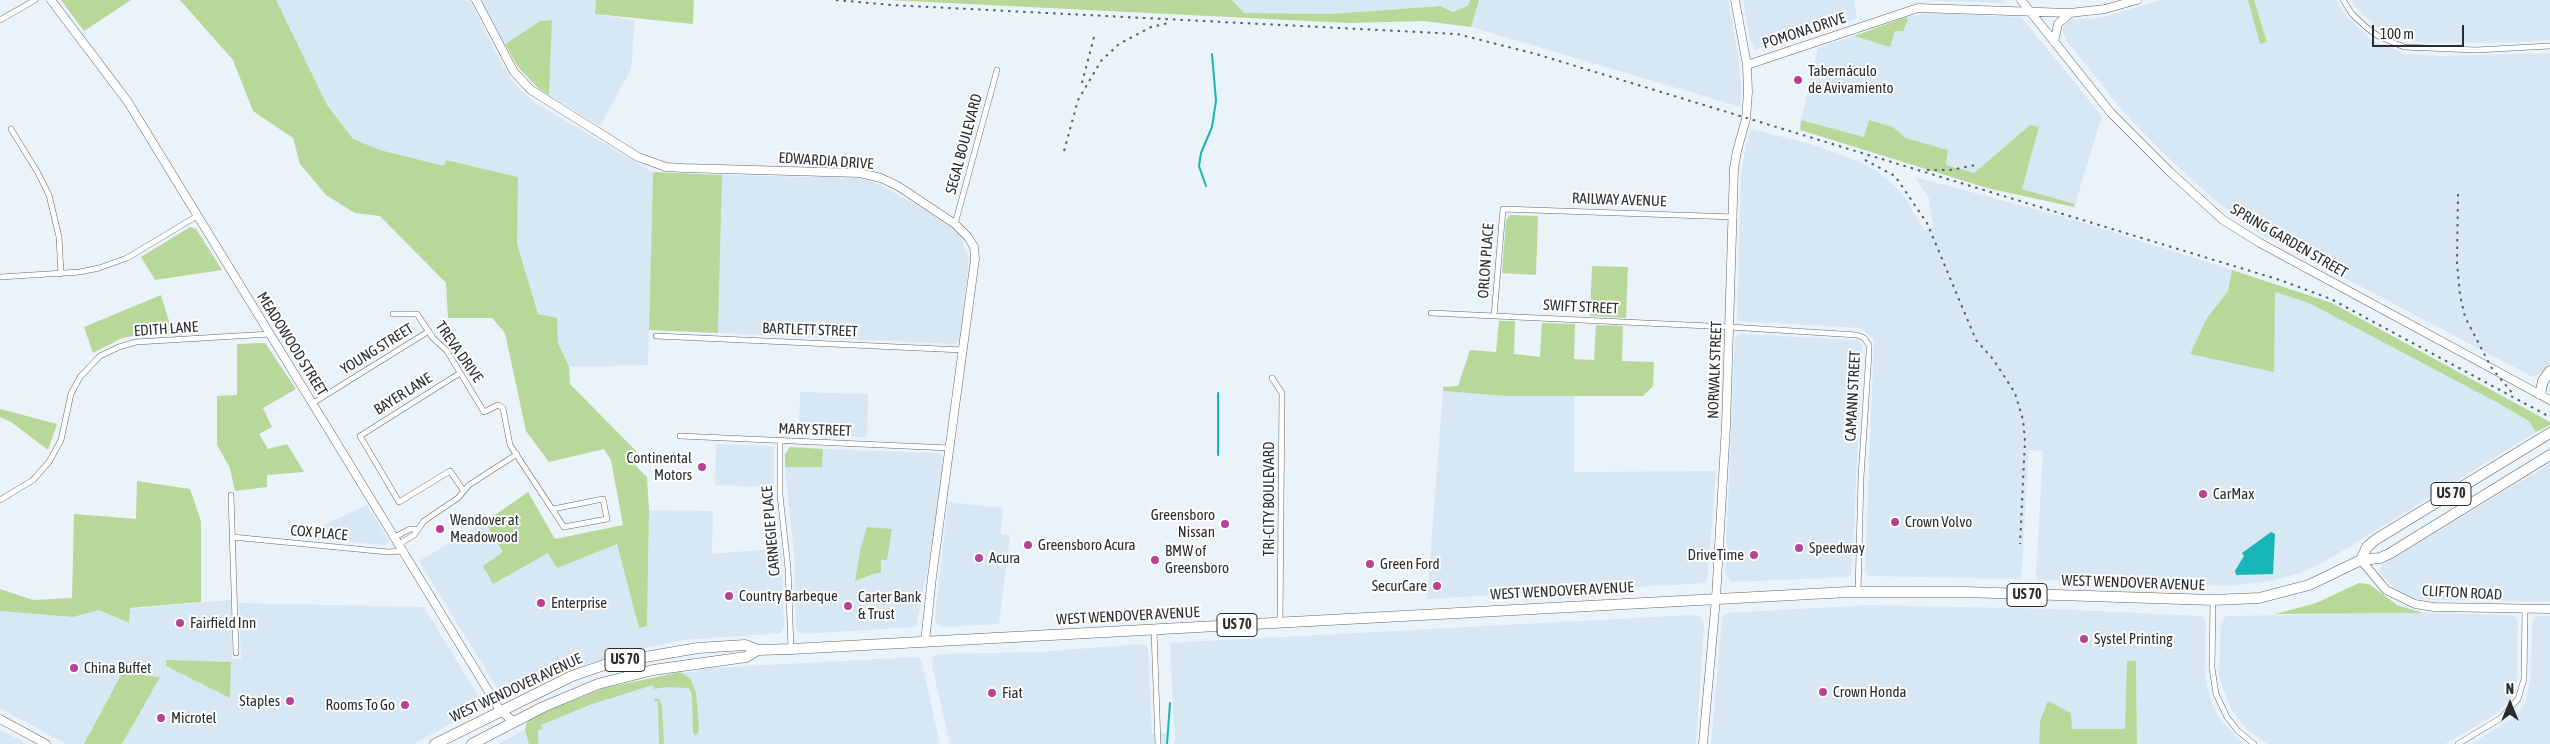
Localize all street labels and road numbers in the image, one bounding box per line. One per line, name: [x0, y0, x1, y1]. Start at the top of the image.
street label: POMONA DRIVE: [1760, 9, 1848, 53]
street label: SEGAL BOULEVARD: [942, 92, 986, 196]
street label: EDWARDIA DRIVE: [778, 149, 874, 173]
street label: RAILWAY AVENUE: [1571, 189, 1667, 211]
street label: SPRING GARDEN STREET: [2227, 200, 2351, 282]
street label: ORLON PLACE: [1474, 223, 1498, 299]
street label: MEADOWOOD STREET: [253, 289, 331, 399]
street label: SWIFT STREET: [1543, 296, 1619, 318]
street label: EDITH LANE: [133, 318, 199, 340]
street label: TREVA DRIVE: [431, 318, 487, 386]
street label: BARTLETT STREET: [762, 319, 858, 341]
street label: YOUNG STREET: [337, 320, 417, 378]
street label: NORWALK STREET: [1704, 321, 1726, 419]
street label: CAMANN STREET: [1842, 350, 1864, 442]
street label: BAYER LANE: [371, 369, 435, 419]
street label: MARY STREET: [778, 420, 852, 440]
street label: TRI-CITY BOULEVARD: [1260, 442, 1278, 556]
road number: US 70: [2431, 482, 2471, 506]
street label: CARNEGIE PLACE: [758, 485, 784, 577]
street label: COX PLACE: [290, 522, 348, 544]
street label: WEST WENDOVER AVENUE: [2061, 572, 2205, 594]
street label: WEST WENDOVER AVENUE: [1490, 578, 1634, 604]
street label: CLIFTON ROAD: [2421, 582, 2503, 604]
road number: US 70: [2007, 584, 2047, 606]
street label: WEST WENDOVER AVENUE: [1056, 603, 1200, 629]
road number: US 70: [1217, 614, 1257, 636]
road number: US 70: [605, 648, 645, 672]
street label: WEST WENDOVER AVENUE: [447, 650, 585, 726]

